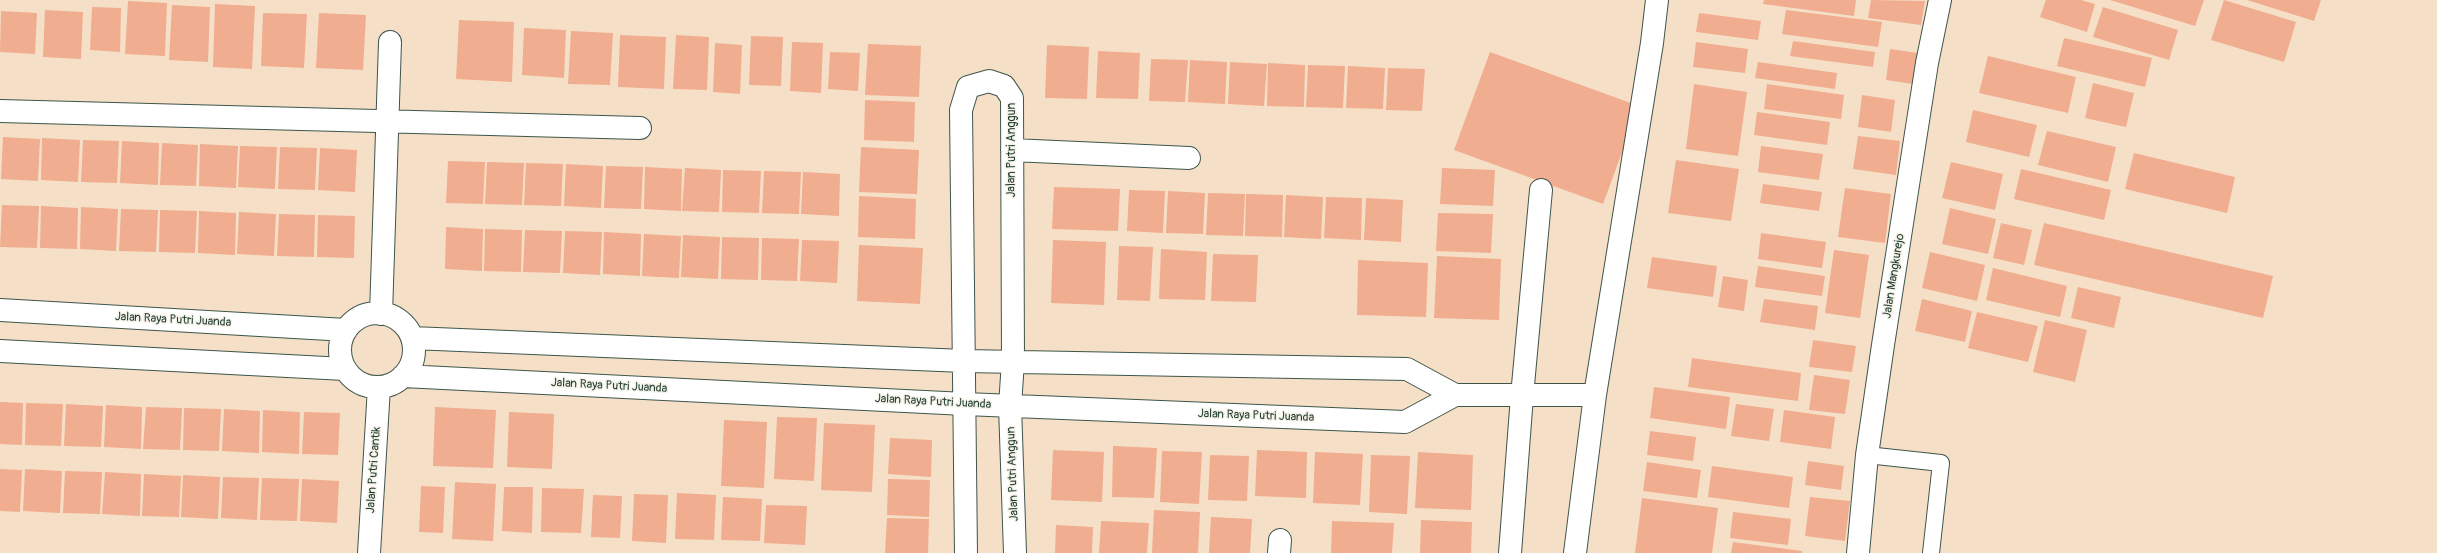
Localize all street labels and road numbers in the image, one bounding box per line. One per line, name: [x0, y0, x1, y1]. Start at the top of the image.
street label: Jalan Putri Anggun: [1005, 103, 1019, 197]
street label: Jalan Mangkurejo: [1880, 233, 1908, 319]
street label: Jalan Raya Putri Juanda: [114, 310, 232, 330]
street label: Jalan Raya Putri Juanda: [550, 376, 668, 396]
street label: Jalan Raya Putri Juanda: [874, 392, 992, 412]
street label: Jalan Raya Putri Juanda: [1198, 407, 1314, 425]
street label: Jalan Putri Cantik: [364, 426, 384, 514]
street label: Jalan Putri Anggun: [1004, 426, 1022, 522]

